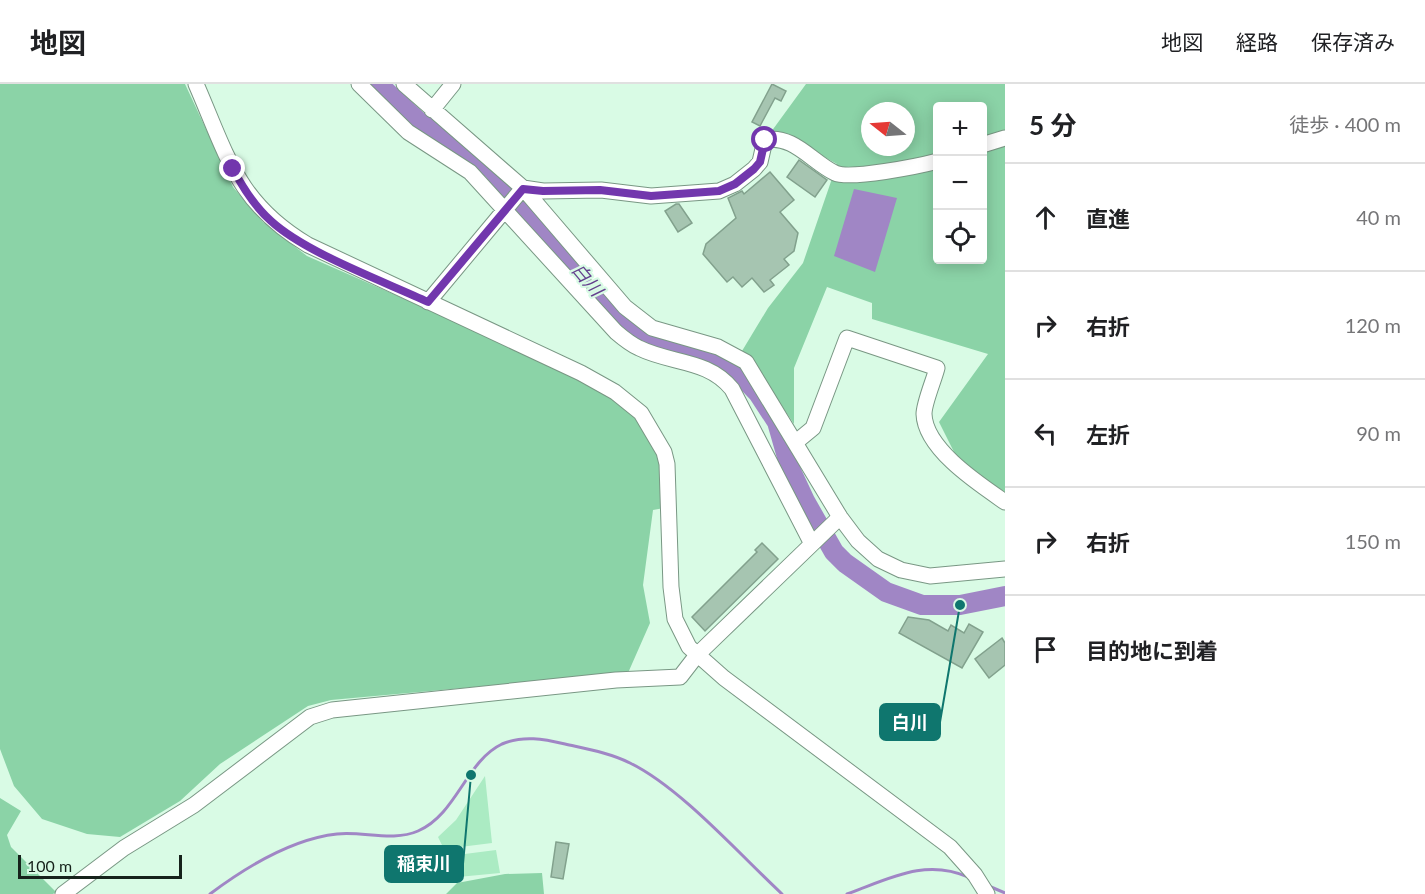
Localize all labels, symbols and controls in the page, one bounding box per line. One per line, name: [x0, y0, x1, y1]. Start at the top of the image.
text: 地図: [30, 25, 86, 59]
text: 地図: [1161, 29, 1203, 54]
text: 経路: [1236, 29, 1278, 54]
text: 保存済み: [1311, 29, 1395, 54]
north arrow: [861, 102, 915, 156]
map controls: [933, 102, 987, 264]
button: +: [933, 102, 987, 156]
text: 5 分: [1029, 109, 1076, 141]
text: 徒歩 · 400 m: [1289, 112, 1401, 136]
route start: [751, 126, 777, 152]
route end: [219, 155, 245, 181]
button: −: [933, 156, 987, 210]
icon: ahead: [1029, 201, 1062, 234]
text: 直進: [1086, 205, 1130, 232]
text: 40 m: [1356, 205, 1401, 229]
button: locate: [933, 210, 987, 264]
water label: 白川: [568, 258, 609, 302]
icon: right: [1029, 309, 1062, 342]
text: 右折: [1086, 313, 1130, 340]
text: 120 m: [1345, 313, 1401, 337]
icon: left: [1029, 417, 1062, 450]
text: 左折: [1086, 421, 1130, 448]
text: 90 m: [1356, 421, 1401, 445]
icon: right: [1029, 525, 1062, 558]
text: 右折: [1086, 529, 1130, 556]
text: 150 m: [1345, 529, 1401, 553]
icon: arrive: [1029, 633, 1062, 666]
text: 目的地に到着: [1086, 637, 1218, 664]
callout: 白川: [880, 704, 940, 740]
text: 白川: [892, 711, 928, 733]
callout: 稲束川: [385, 846, 463, 882]
scale bar: [18, 852, 182, 880]
text: 稲束川: [397, 852, 451, 874]
text: 100 m: [27, 856, 72, 875]

